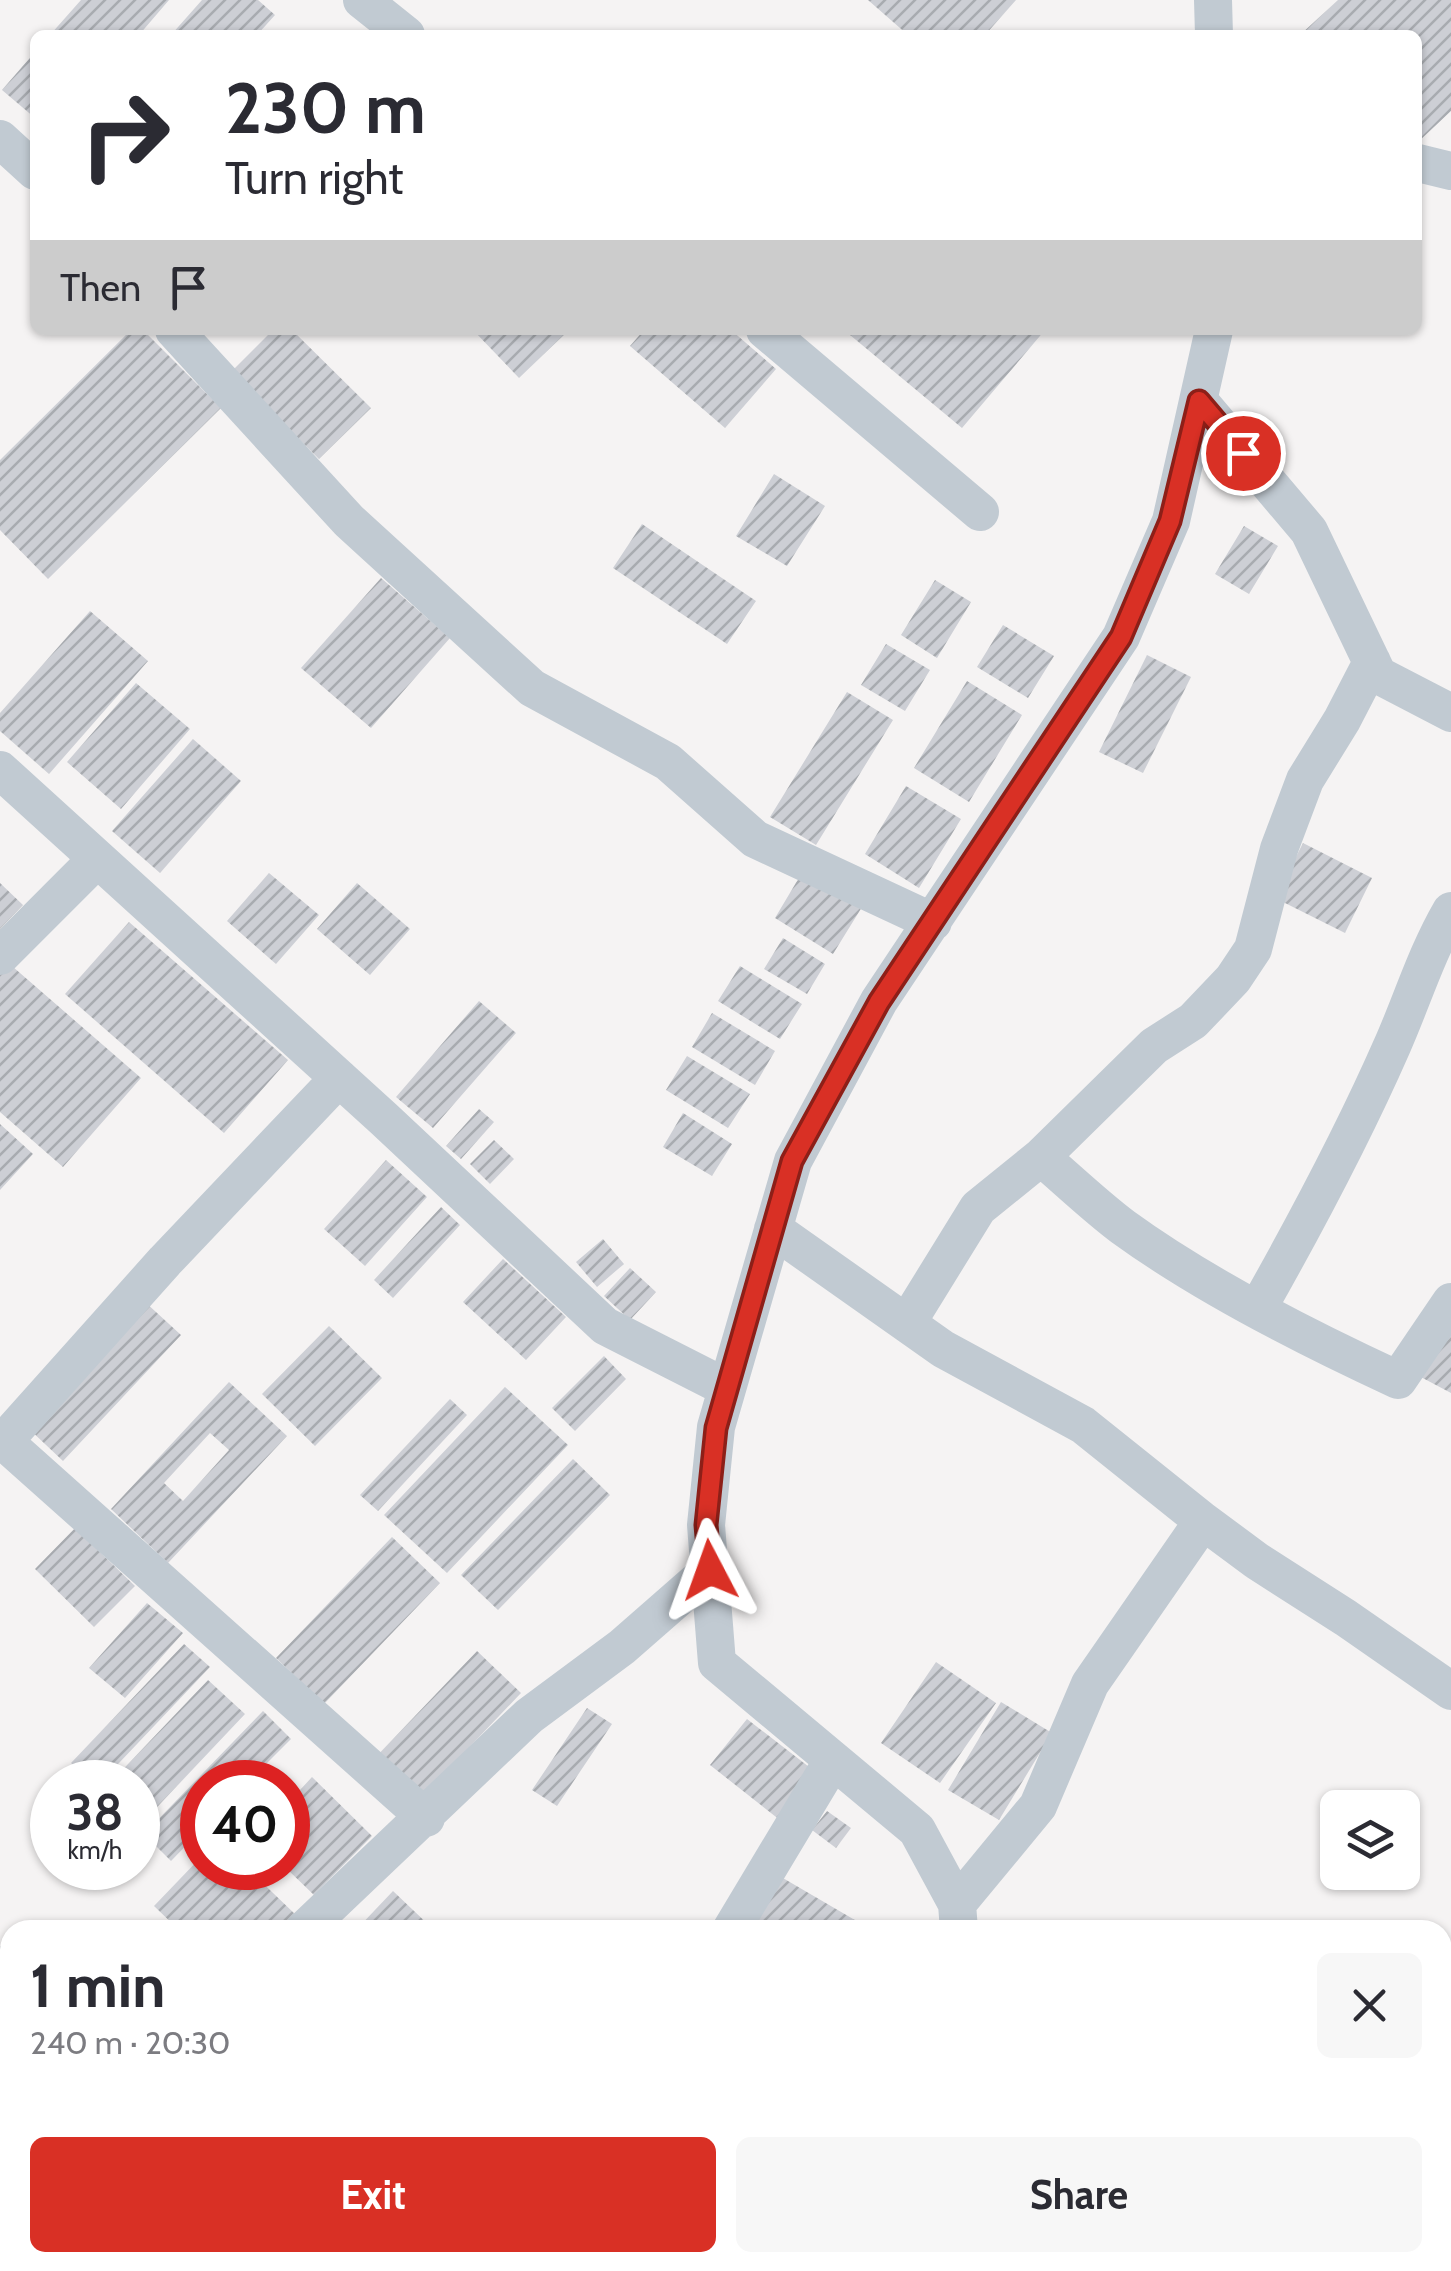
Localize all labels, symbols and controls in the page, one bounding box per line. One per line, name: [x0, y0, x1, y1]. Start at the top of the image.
text: 230 m: [225, 65, 426, 151]
icon: right: [60, 70, 190, 200]
text: Turn right: [225, 151, 404, 205]
icon: arrive: [161, 260, 216, 315]
text: Then: [60, 264, 141, 311]
pin: [1201, 411, 1286, 496]
icon: arrive: [1216, 426, 1271, 481]
position arrow: [658, 1518, 762, 1622]
speed limit sign: 40: [180, 1760, 310, 1890]
text: 38: [66, 1782, 124, 1843]
map controls: [1320, 1790, 1420, 1890]
button: layers: [1320, 1790, 1420, 1890]
text: km/h: [68, 1835, 122, 1865]
text: 1 min: [30, 1949, 165, 2022]
button: close: [1317, 1953, 1422, 2058]
text: 240 m · 20:30: [30, 2023, 230, 2062]
button: Exit: [30, 2137, 716, 2252]
button: Share: [736, 2137, 1422, 2252]

